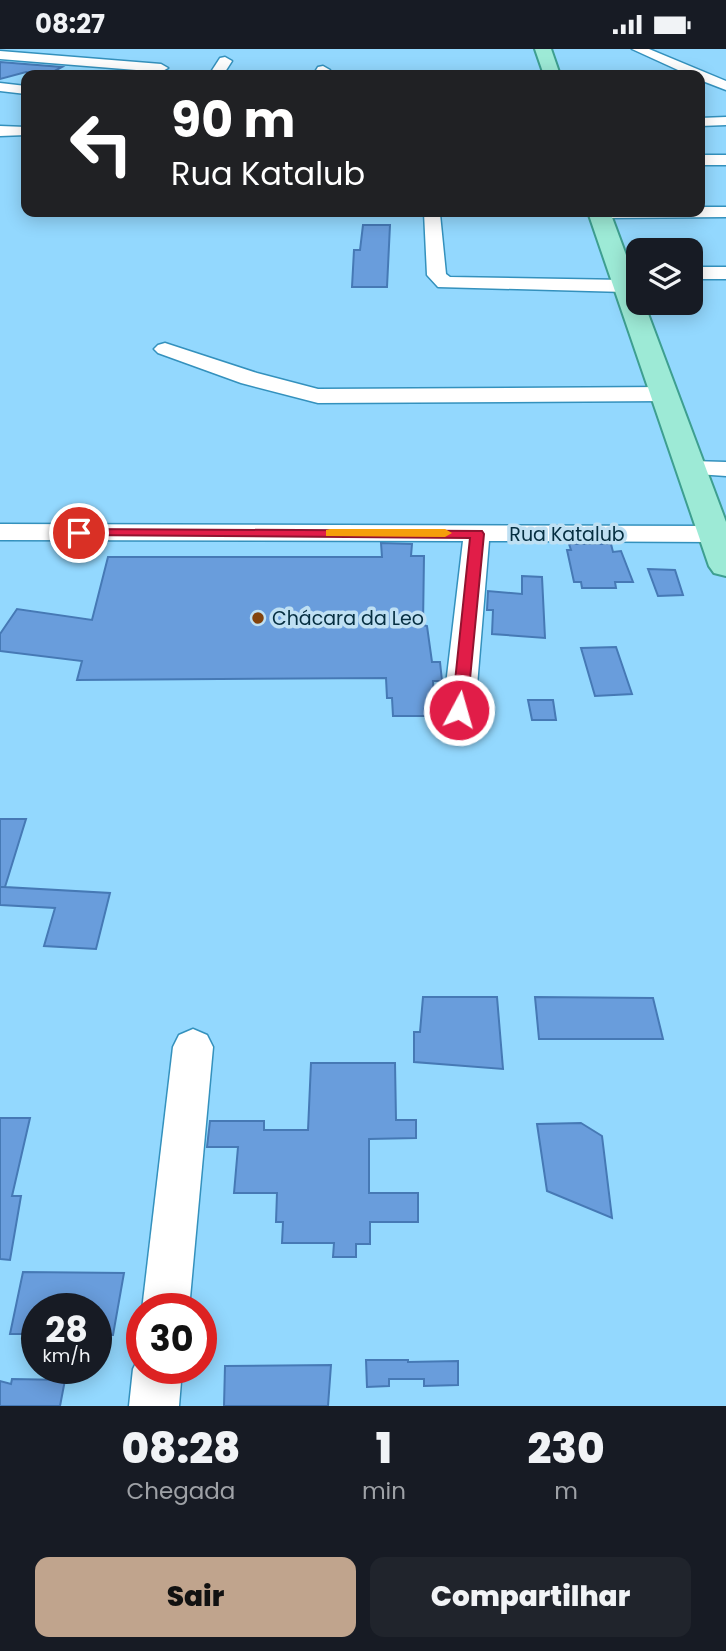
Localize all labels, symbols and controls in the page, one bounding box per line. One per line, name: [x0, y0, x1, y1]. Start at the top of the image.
text: 08:27: [35, 6, 105, 42]
text: 90 m: [171, 86, 295, 154]
icon: left: [56, 98, 147, 189]
text: Rua Katalub: [171, 151, 365, 196]
map controls: [626, 238, 703, 315]
button: layers: [626, 238, 703, 315]
pin: [49, 503, 109, 563]
icon: arrive: [60, 514, 98, 552]
street label: Rua Katalub: [509, 521, 625, 548]
place label: Chácara da Leo: [272, 605, 424, 632]
marker: Chácara da Leo: [250, 610, 266, 626]
position arrow: [422, 673, 496, 747]
speed limit sign: 30: [126, 1293, 217, 1384]
text: 28: [45, 1305, 88, 1354]
text: km/h: [43, 1343, 90, 1368]
text: 08:28: [121, 1419, 240, 1478]
text: 1: [376, 1419, 392, 1478]
text: 230: [527, 1419, 605, 1478]
text: Chegada: [126, 1475, 235, 1507]
text: min: [362, 1475, 406, 1507]
text: m: [554, 1475, 578, 1507]
button: Sair: [35, 1557, 356, 1637]
button: Compartilhar: [370, 1557, 691, 1637]

